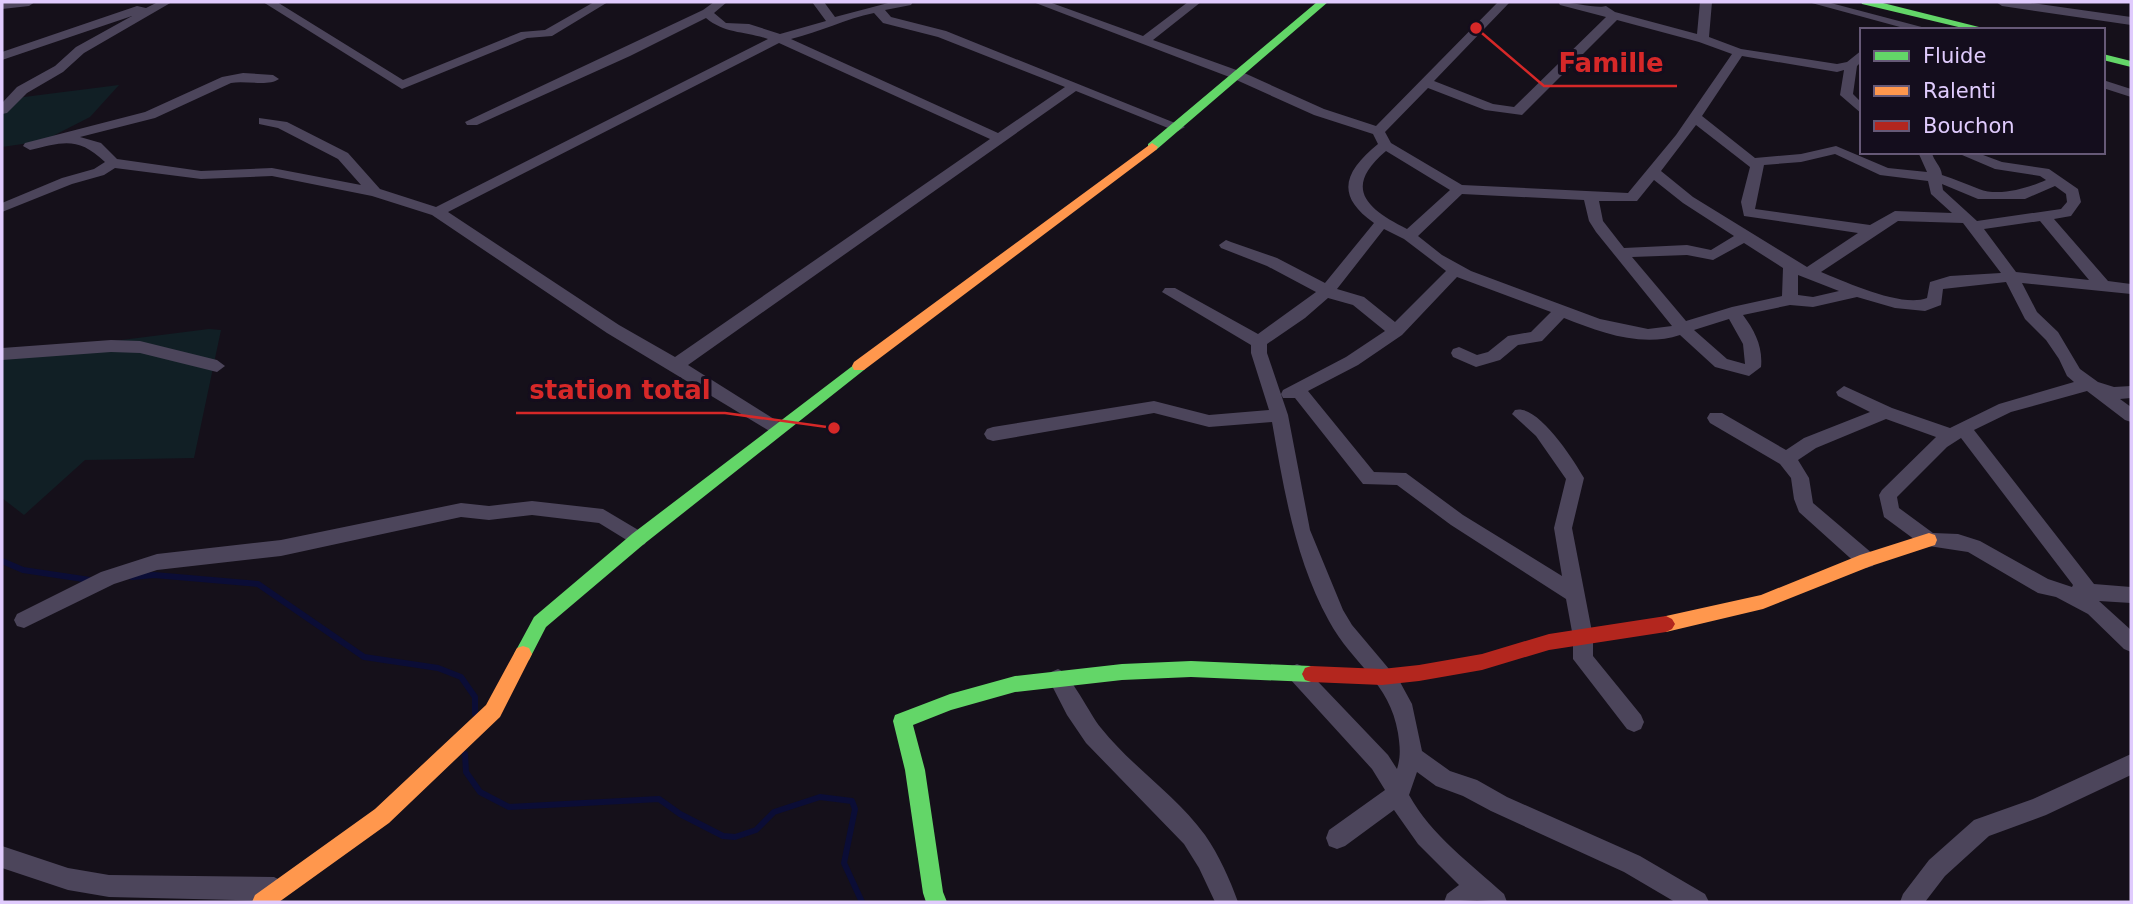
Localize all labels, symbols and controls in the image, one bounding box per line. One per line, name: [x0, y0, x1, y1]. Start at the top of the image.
legend: [1860, 28, 2105, 154]
callout: Famille: [1544, 39, 1677, 86]
text: Fluide: [1923, 44, 1986, 68]
text: Famille: [1558, 48, 1664, 78]
text: Ralenti: [1923, 79, 1996, 103]
text: Bouchon: [1923, 114, 2015, 138]
callout: station total: [516, 366, 725, 413]
text: station total: [529, 375, 711, 405]

